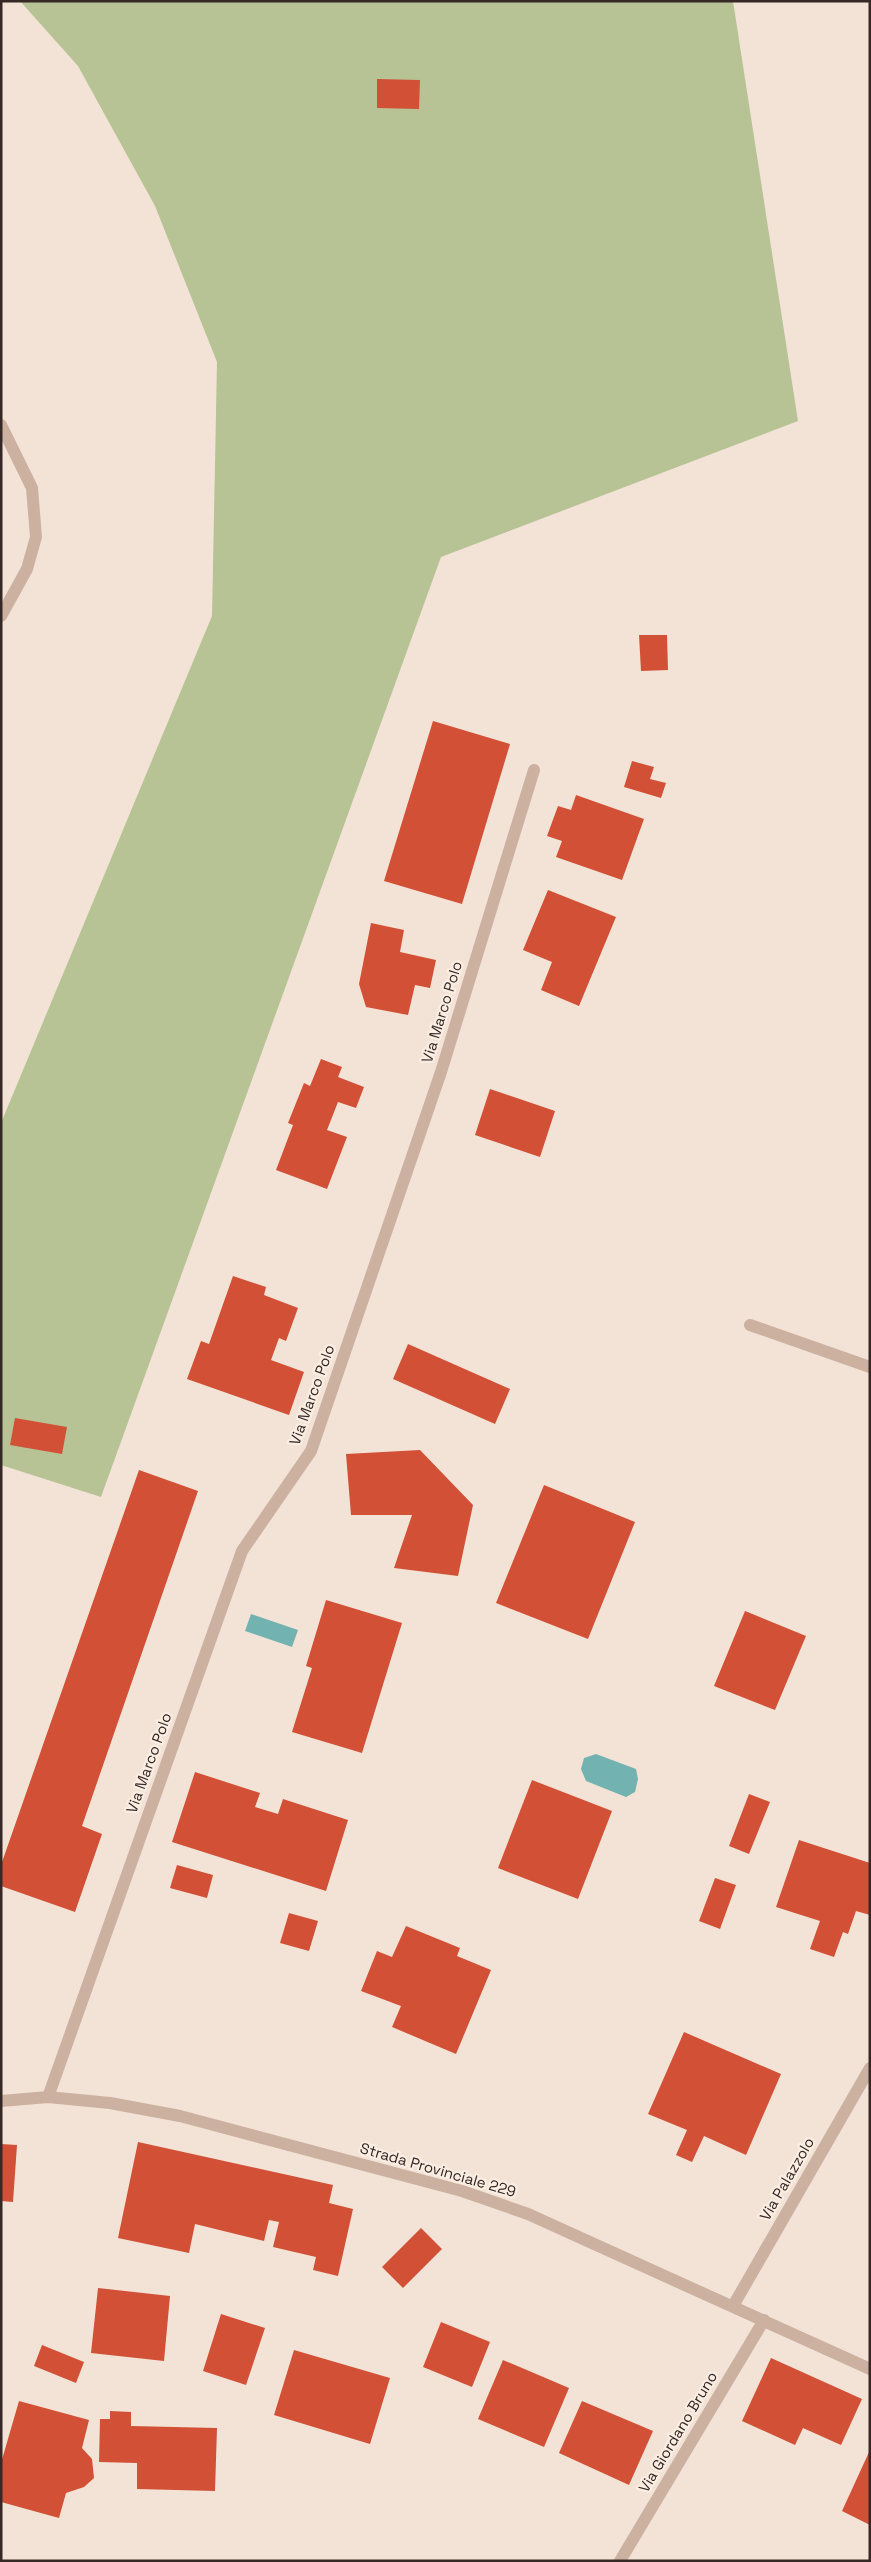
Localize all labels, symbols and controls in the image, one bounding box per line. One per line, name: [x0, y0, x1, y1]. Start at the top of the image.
street label: Via Marco Polo: [417, 959, 466, 1065]
street label: Via Marco Polo: [285, 1342, 339, 1448]
street label: Via Marco Polo: [122, 1710, 176, 1816]
street label: Via Palazzolo: [755, 2134, 818, 2224]
street label: Strada Provinciale 229: [358, 2138, 518, 2201]
street label: Via Giordano Bruno: [634, 2368, 721, 2496]

